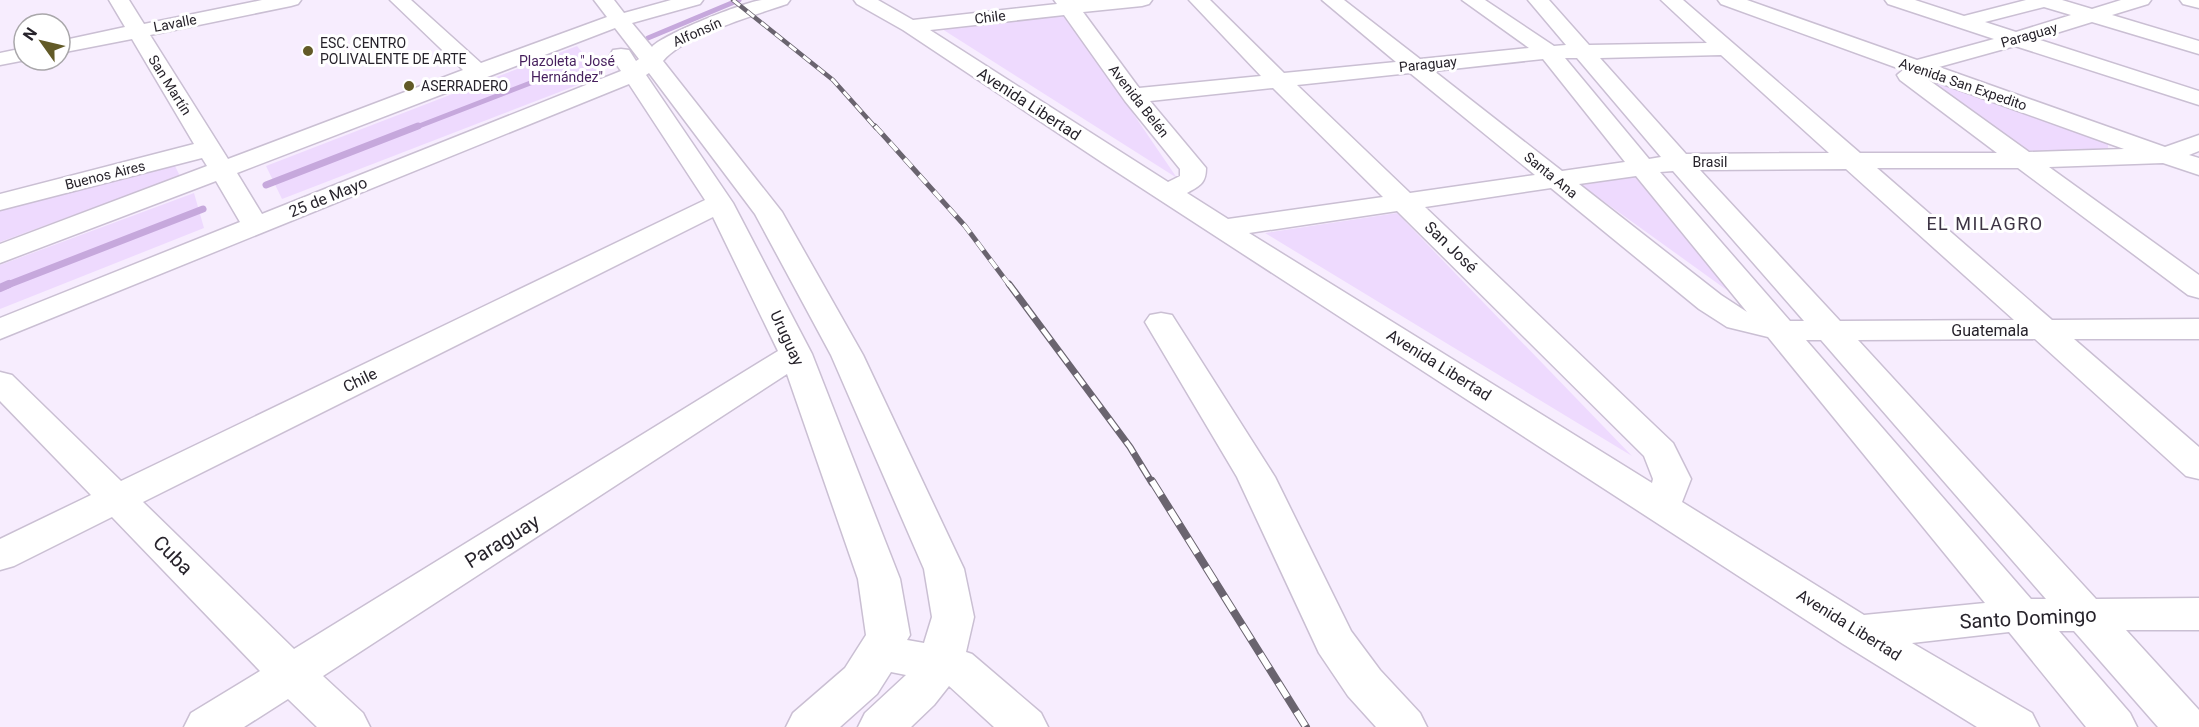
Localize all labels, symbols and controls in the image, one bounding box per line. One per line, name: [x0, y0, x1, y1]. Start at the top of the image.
street label: Chile: [974, 7, 1006, 27]
street label: Lavalle: [152, 11, 198, 35]
north arrow: [12, 12, 72, 72]
street label: Alfonsín: [670, 14, 724, 50]
street label: Paraguay: [1999, 19, 2060, 51]
text: N: [19, 24, 41, 44]
place label: ESC. CENTRO POLIVALENTE DE ARTE: [320, 35, 467, 67]
marker: ESC. CENTRO POLIVALENTE DE ARTE: [301, 44, 315, 58]
street label: San Martín: [145, 52, 195, 118]
park label: Plazoleta "José Hernández": [519, 53, 615, 85]
street label: Paraguay: [1398, 53, 1458, 75]
street label: Avenida San Expedito: [1897, 55, 2029, 113]
street label: Avenida Belén: [1106, 62, 1172, 140]
street label: Avenida Libertad: [974, 64, 1084, 144]
place label: ASERRADERO: [421, 78, 508, 94]
marker: ASERRADERO: [402, 79, 416, 93]
street label: Santa Ana: [1521, 149, 1581, 201]
street label: Brasil: [1693, 154, 1727, 170]
street label: Buenos Aires: [63, 157, 147, 193]
street label: 25 de Mayo: [286, 173, 370, 221]
district label: EL MILAGRO: [1926, 213, 2044, 234]
street label: San José: [1421, 217, 1481, 277]
street label: Uruguay: [766, 307, 808, 369]
street label: Guatemala: [1951, 321, 2029, 340]
street label: Avenida Libertad: [1383, 325, 1495, 405]
street label: Chile: [340, 364, 380, 396]
street label: Paraguay: [460, 509, 544, 573]
street label: Cuba: [148, 530, 198, 580]
street label: Avenida Libertad: [1793, 585, 1905, 665]
street label: Santo Domingo: [1959, 602, 2097, 634]

